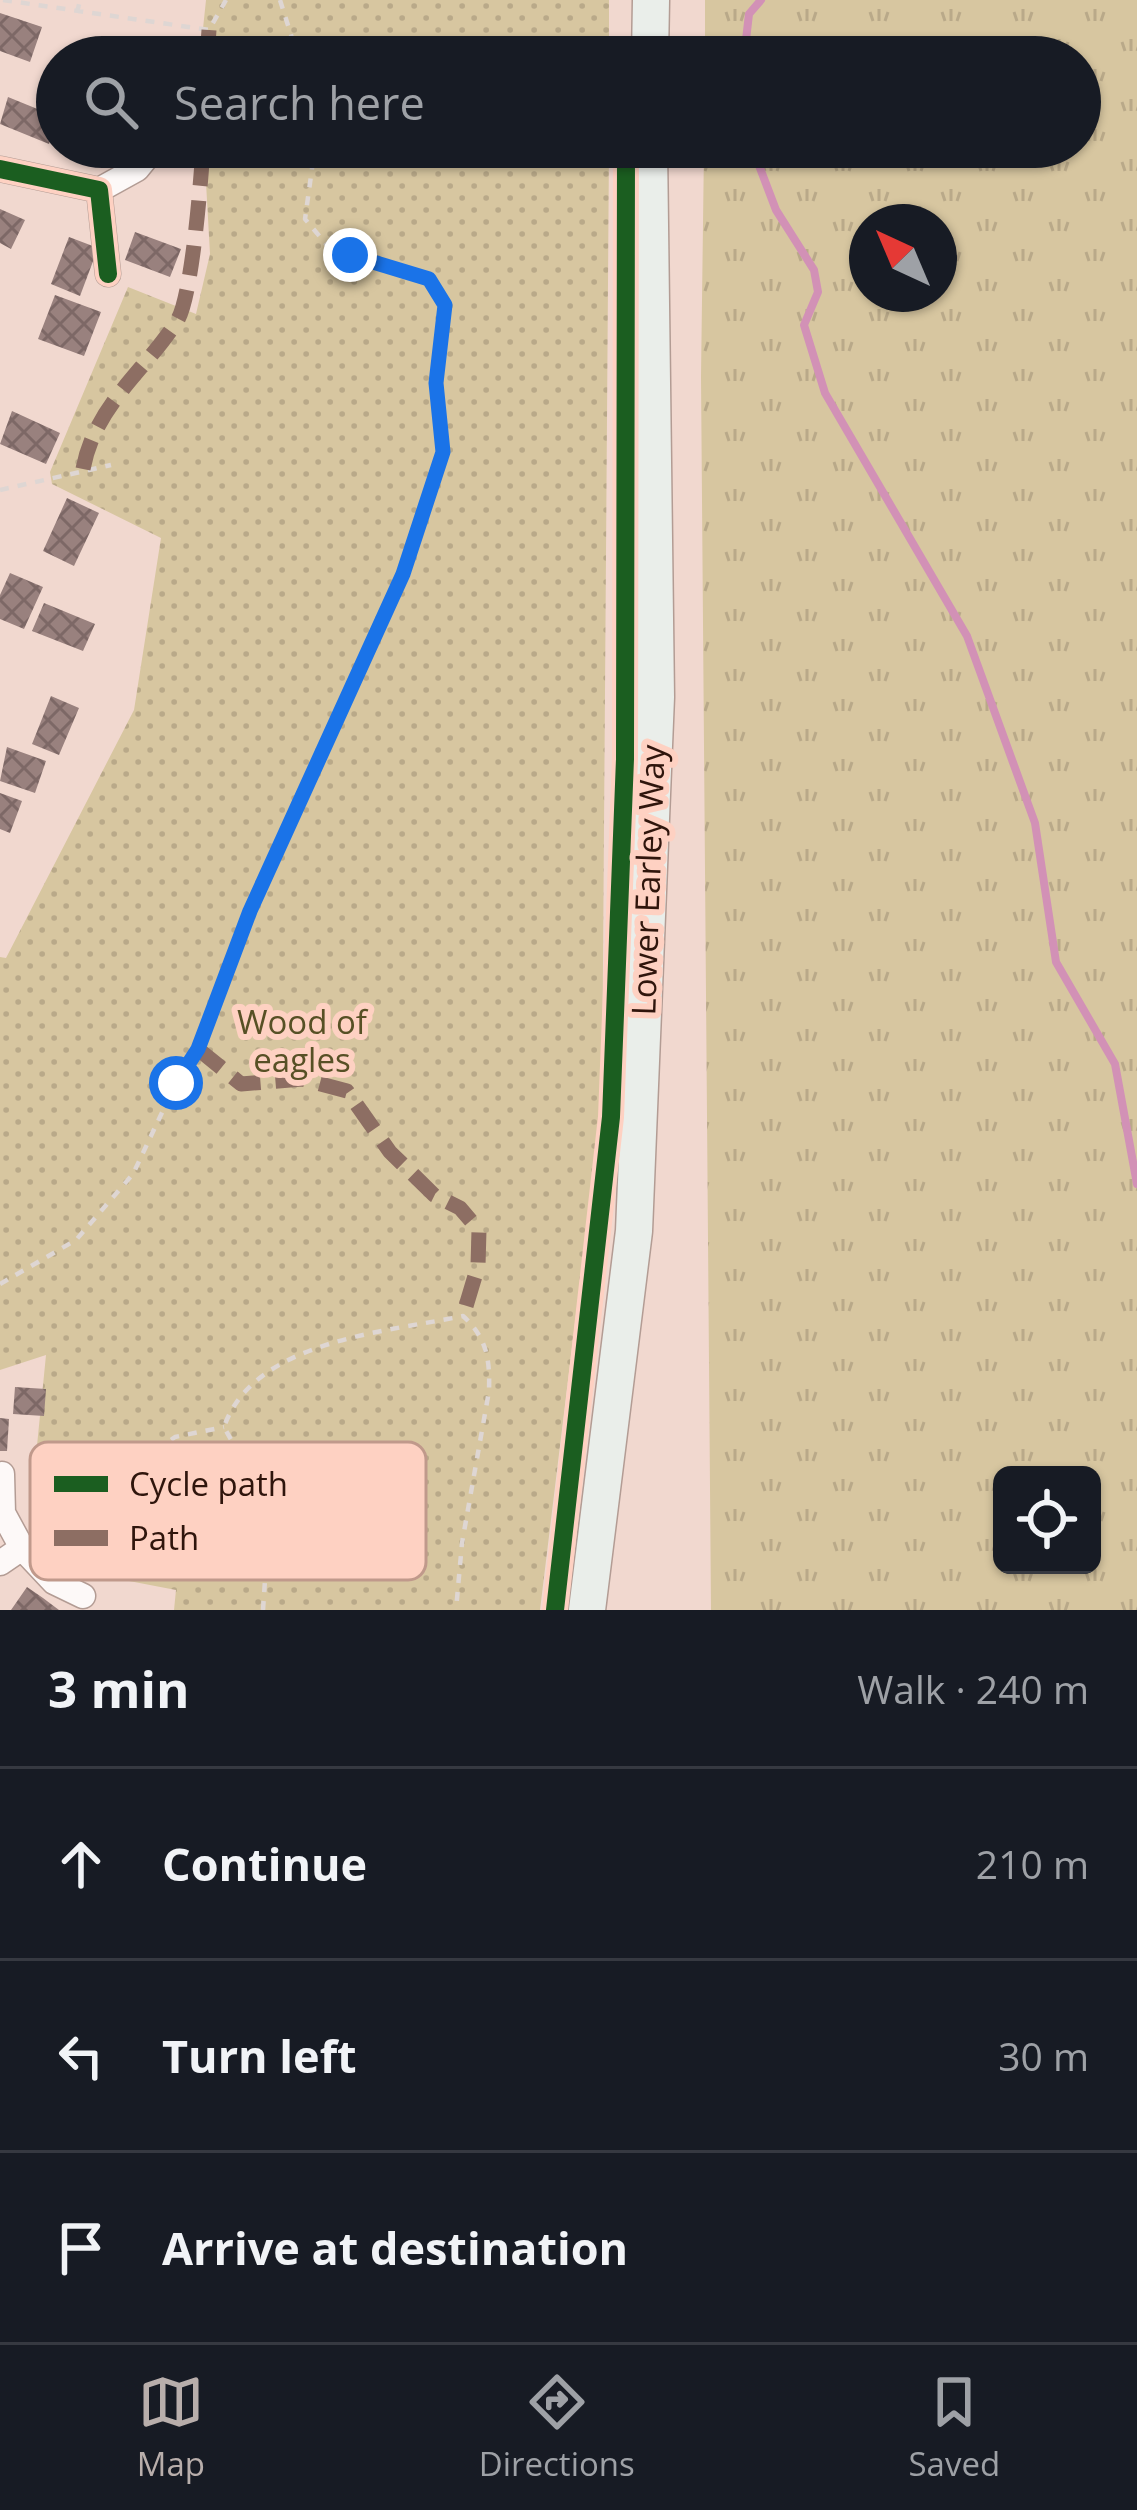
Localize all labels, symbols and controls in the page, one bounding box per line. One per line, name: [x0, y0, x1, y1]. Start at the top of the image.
search box: [36, 36, 1101, 168]
icon: search: [78, 69, 144, 135]
text: Search here: [174, 72, 425, 133]
north arrow: [849, 204, 957, 312]
route end: [323, 228, 377, 282]
street label: Lower Earley Way: [620, 743, 675, 1016]
park label: Wood of eagles: [237, 999, 369, 1082]
route start: [149, 1056, 203, 1110]
legend: [30, 1442, 426, 1580]
text: Cycle path: [129, 1461, 288, 1506]
map controls: [993, 1466, 1101, 1574]
button: locate: [993, 1466, 1101, 1574]
text: Path: [129, 1515, 199, 1560]
text: 3 min: [48, 1653, 190, 1723]
text: Walk · 240 m: [857, 1662, 1089, 1715]
icon: ahead: [48, 1831, 114, 1897]
text: Continue: [162, 1833, 367, 1894]
text: 210 m: [976, 1837, 1089, 1890]
icon: left: [48, 2023, 114, 2089]
text: Turn left: [162, 2025, 357, 2086]
text: 30 m: [998, 2029, 1089, 2082]
icon: arrive: [48, 2215, 114, 2281]
text: Arrive at destination: [162, 2217, 628, 2278]
tab: Map: [137, 2369, 205, 2486]
tab: Directions: [479, 2369, 635, 2486]
tab: Saved: [908, 2369, 1000, 2486]

